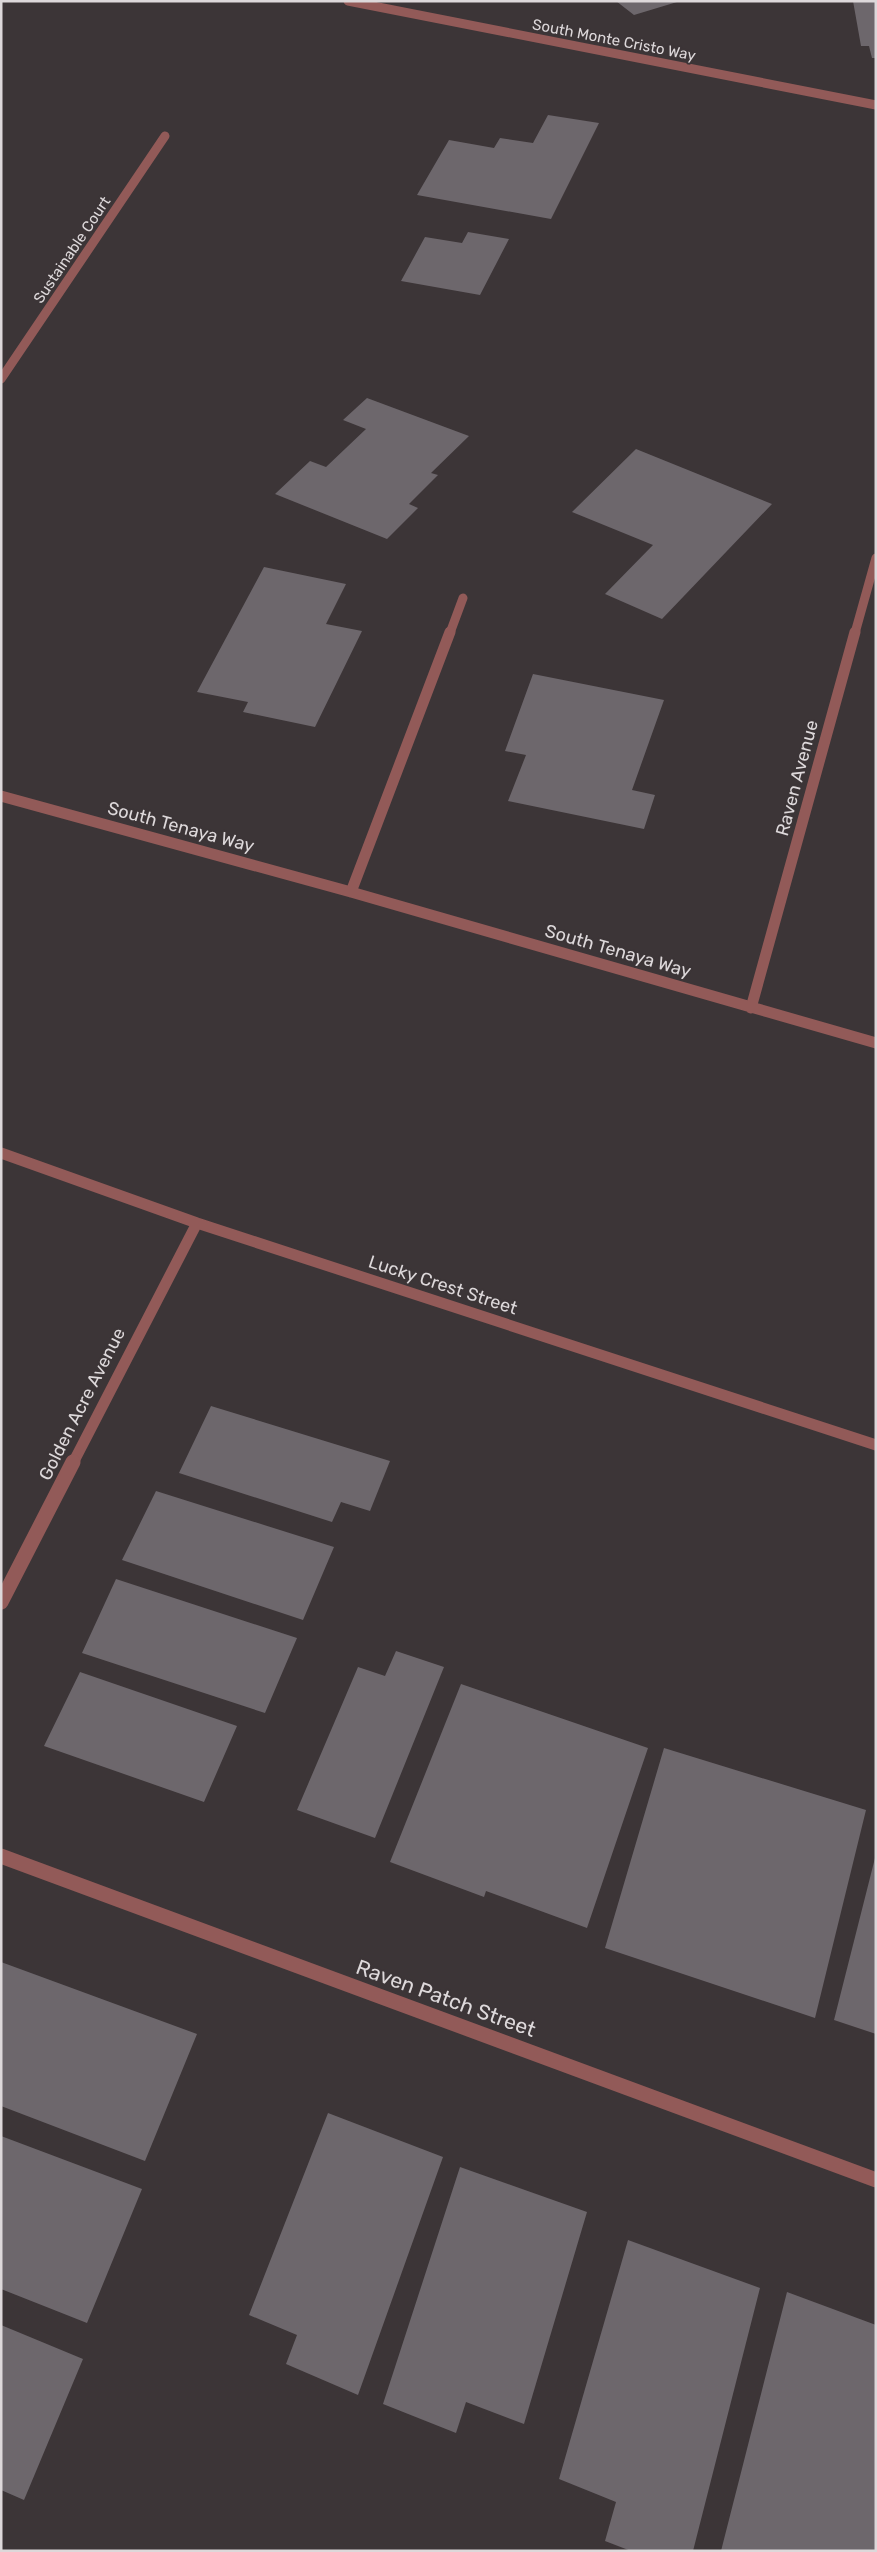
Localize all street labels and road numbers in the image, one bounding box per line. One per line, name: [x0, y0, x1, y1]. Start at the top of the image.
street label: South Monte Cristo Way: [531, 15, 697, 65]
street label: Sustainable Court: [30, 193, 114, 307]
street label: Raven Avenue: [771, 718, 823, 838]
street label: South Tenaya Way: [105, 797, 257, 857]
street label: South Tenaya Way: [542, 920, 694, 982]
street label: Lucky Crest Street: [366, 1251, 520, 1319]
street label: Golden Acre Avenue: [34, 1324, 130, 1484]
street label: Raven Patch Street: [353, 1954, 539, 2042]

